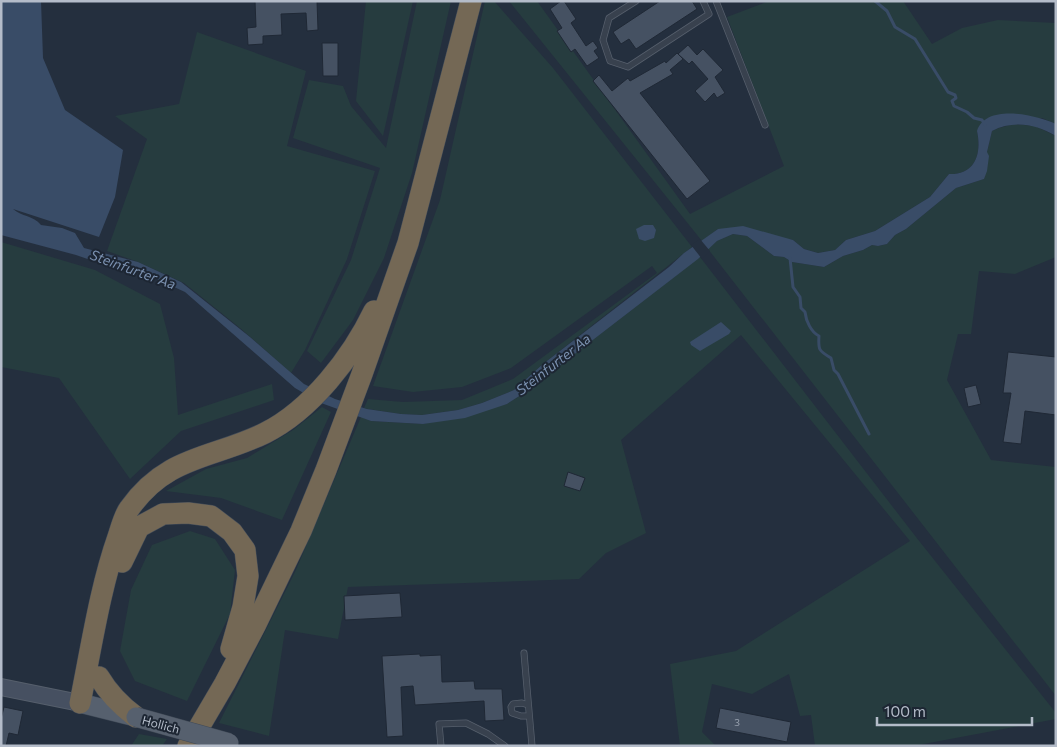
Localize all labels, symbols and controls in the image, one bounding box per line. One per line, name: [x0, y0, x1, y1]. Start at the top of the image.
water label: Steinfurter Aa: [88, 246, 178, 292]
water label: Steinfurter Aa: [512, 330, 594, 398]
scale bar: [877, 694, 1032, 726]
text: 100 m: [884, 702, 926, 720]
street label: Hollich: [141, 712, 181, 736]
house number: 3: [734, 716, 740, 728]

